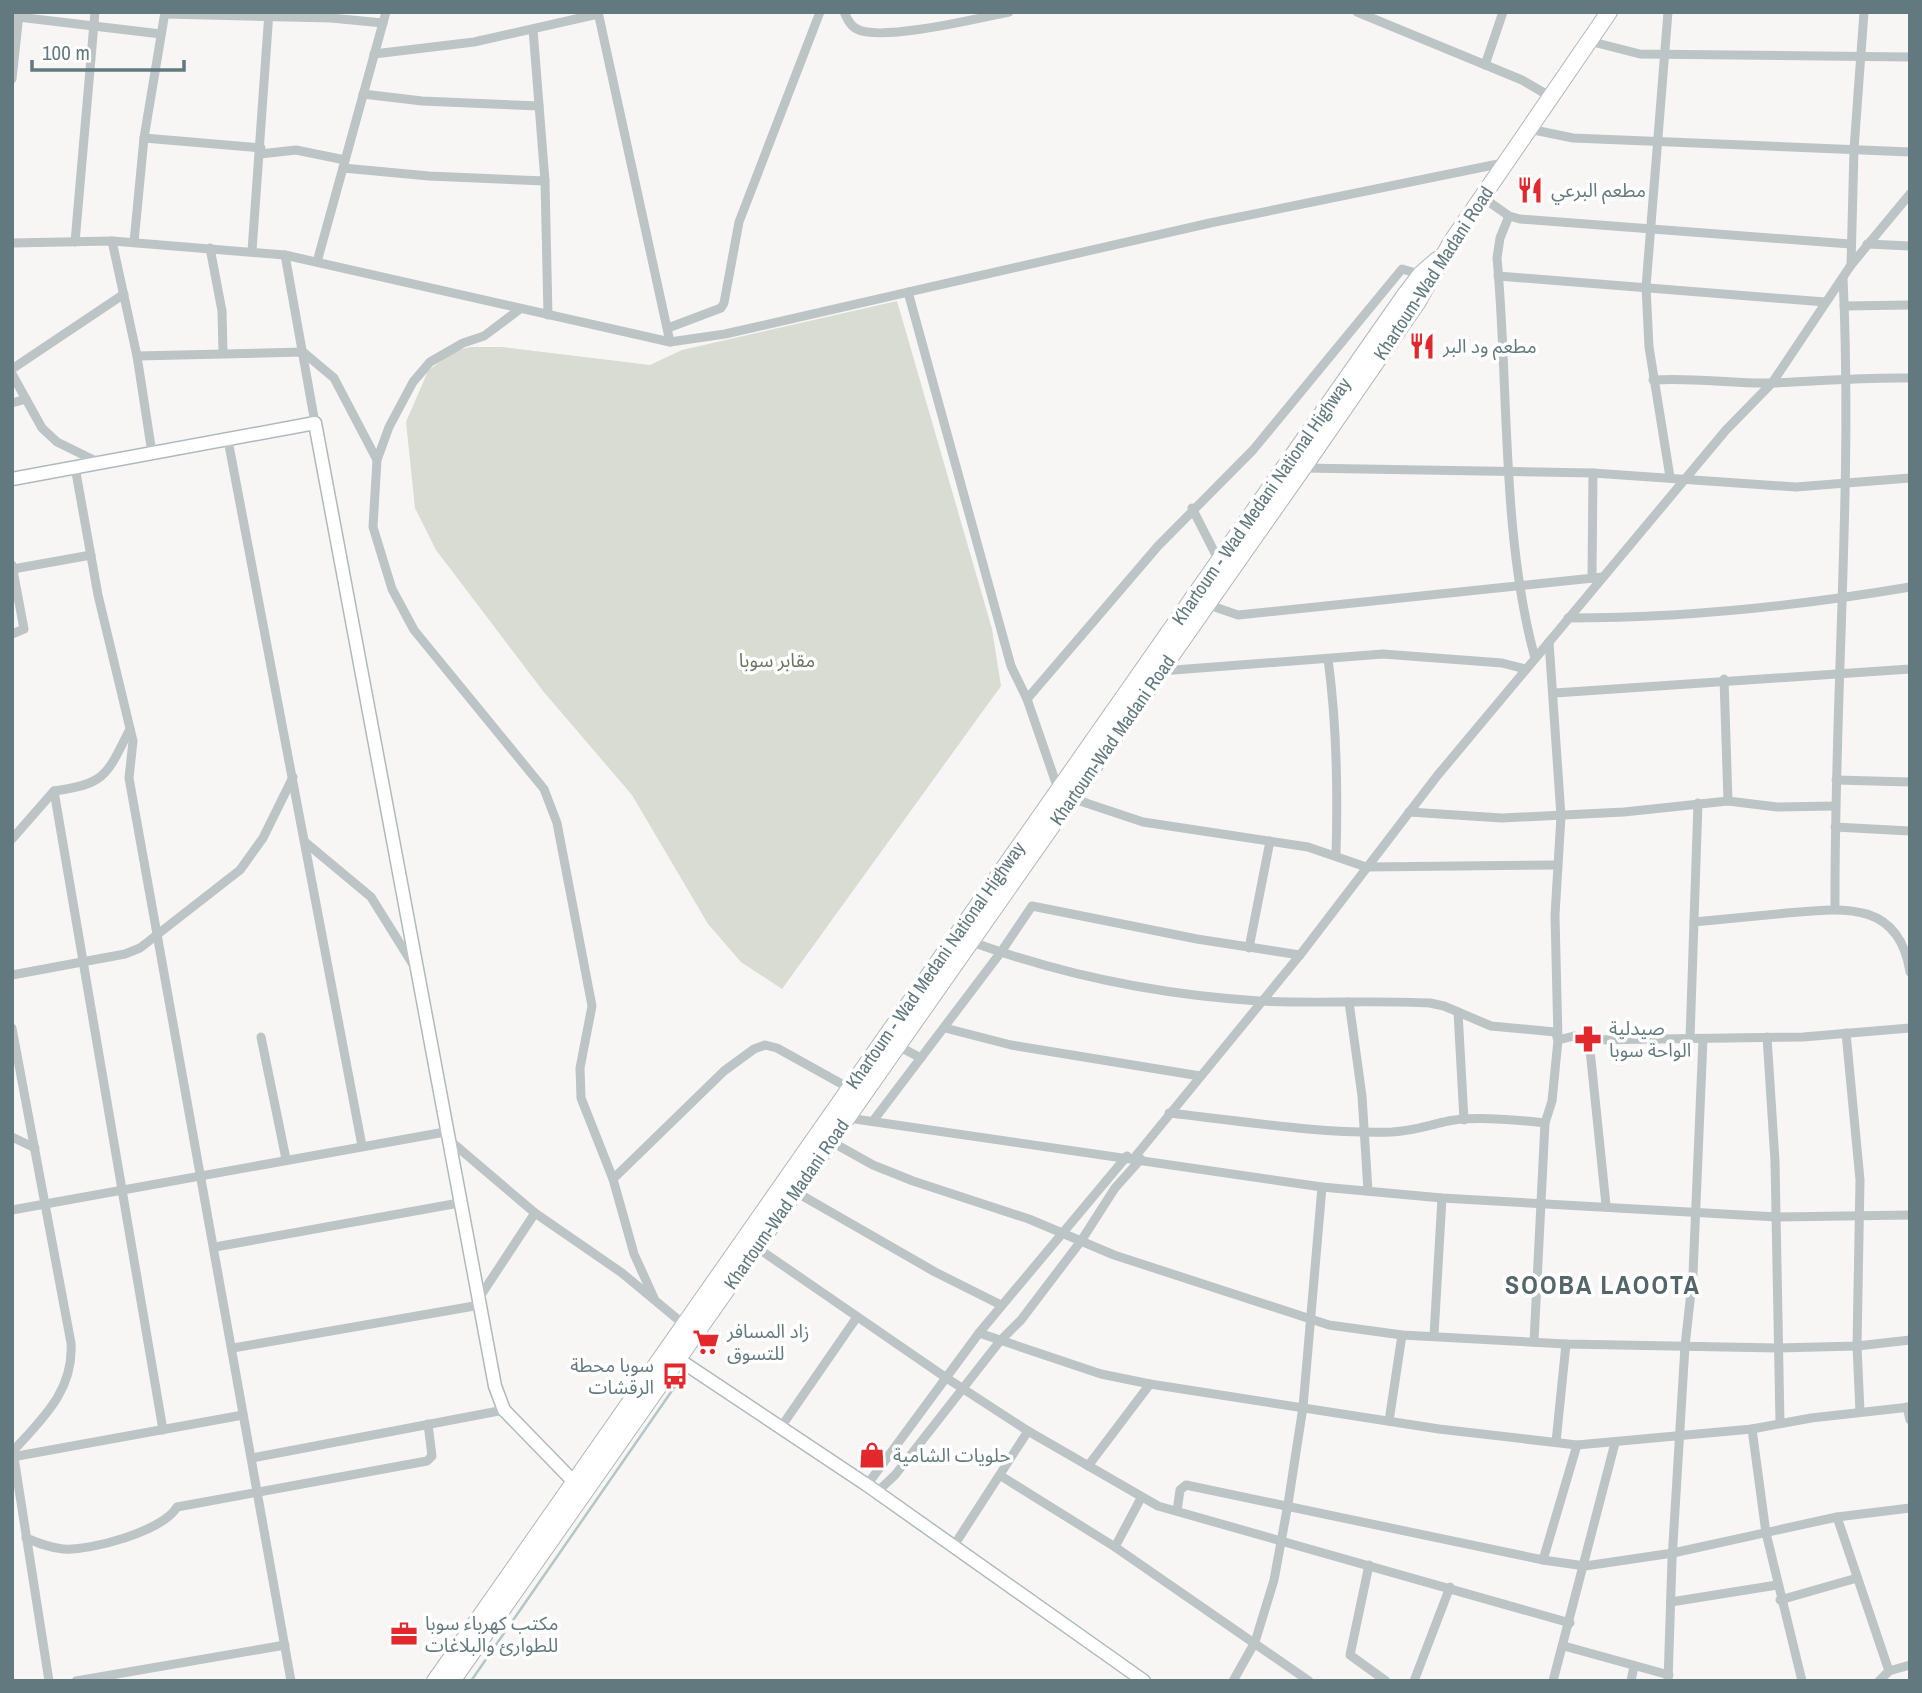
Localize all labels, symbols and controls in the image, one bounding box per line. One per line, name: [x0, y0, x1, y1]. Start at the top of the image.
scale bar: [32, 28, 184, 72]
text: 100 m: [42, 38, 90, 67]
restaurant icon: مطعم البرعي: [1515, 175, 1545, 205]
place label: مطعم البرعي: [1551, 177, 1646, 205]
street label: Khartoum-Wad Madani Road: [1367, 181, 1499, 365]
restaurant icon: مطعم ود البر: [1407, 331, 1437, 361]
place label: مطعم ود البر: [1442, 333, 1537, 361]
street label: Khartoum - Wad Medani National Highway: [1165, 372, 1357, 630]
park label: مقابر سوبا: [739, 647, 815, 673]
street label: Khartoum-Wad Madani Road: [1043, 650, 1181, 830]
street label: Khartoum - Wad Medani National Highway: [839, 836, 1031, 1094]
place label: صيدلية الواحة سوبا: [1609, 1015, 1691, 1063]
pharmacy icon: صيدلية الواحة سوبا: [1573, 1024, 1603, 1054]
street label: Khartoum-Wad Madani Road: [717, 1114, 855, 1294]
district label: SOOBA LAOOTA: [1505, 1267, 1701, 1302]
place label: زاد المسافر للتسوق: [726, 1318, 810, 1366]
supermarket icon: زاد المسافر للتسوق: [691, 1327, 721, 1357]
place label: سوبا محطة الرقشات: [570, 1352, 654, 1400]
bus stop icon: سوبا محطة الرقشات: [660, 1361, 690, 1391]
shop icon: حلويات الشامية: [857, 1440, 887, 1470]
place label: حلويات الشامية: [893, 1442, 1011, 1468]
place label: مكتب كهرباء سوبا للطوارئ والبلاغات: [425, 1610, 559, 1658]
office icon: مكتب كهرباء سوبا للطوارئ والبلاغات: [389, 1619, 419, 1649]

